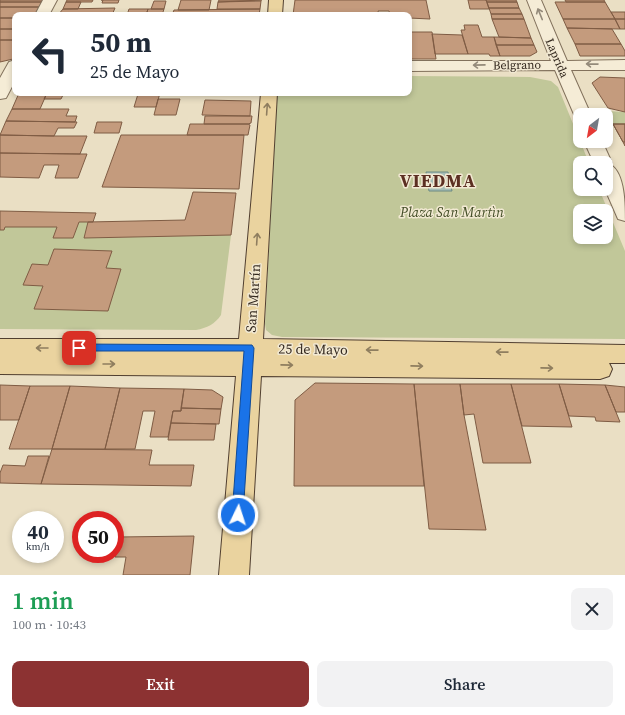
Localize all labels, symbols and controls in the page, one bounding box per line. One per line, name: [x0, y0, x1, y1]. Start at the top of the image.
one-way arrow: [535, 9, 543, 21]
text: 50 m: [90, 23, 152, 61]
icon: left: [24, 28, 76, 80]
street label: Laprida: [542, 36, 573, 81]
street label: Belgrano: [493, 57, 542, 73]
text: 25 de Mayo: [90, 59, 179, 84]
one-way arrow: [586, 60, 599, 68]
one-way arrow: [473, 61, 486, 69]
one-way arrow: [264, 103, 271, 116]
north arrow: [573, 108, 613, 148]
map controls: [573, 108, 613, 244]
button: search: [573, 156, 613, 196]
district label: VIEDMA: [400, 168, 476, 193]
park label: Plaza San Martìn: [399, 202, 504, 222]
button: layers: [573, 204, 613, 244]
one-way arrow: [254, 233, 261, 246]
street label: San Martín: [241, 262, 265, 333]
pin: [62, 331, 96, 365]
icon: arrive: [68, 337, 90, 359]
street label: 25 de Mayo: [278, 338, 348, 360]
one-way arrow: [36, 344, 49, 352]
one-way arrow: [366, 346, 379, 354]
one-way arrow: [496, 348, 509, 356]
one-way arrow: [102, 360, 115, 368]
one-way arrow: [280, 361, 293, 369]
one-way arrow: [410, 362, 423, 370]
one-way arrow: [540, 364, 553, 372]
position arrow: [217, 494, 259, 536]
speed limit sign: 50: [72, 511, 124, 563]
text: 40: [27, 518, 49, 546]
text: km/h: [26, 540, 50, 553]
text: 1 min: [12, 584, 74, 617]
button: close: [571, 588, 613, 630]
text: 100 m · 10:43: [12, 616, 86, 633]
button: Exit: [12, 661, 309, 707]
button: Share: [317, 661, 613, 707]

